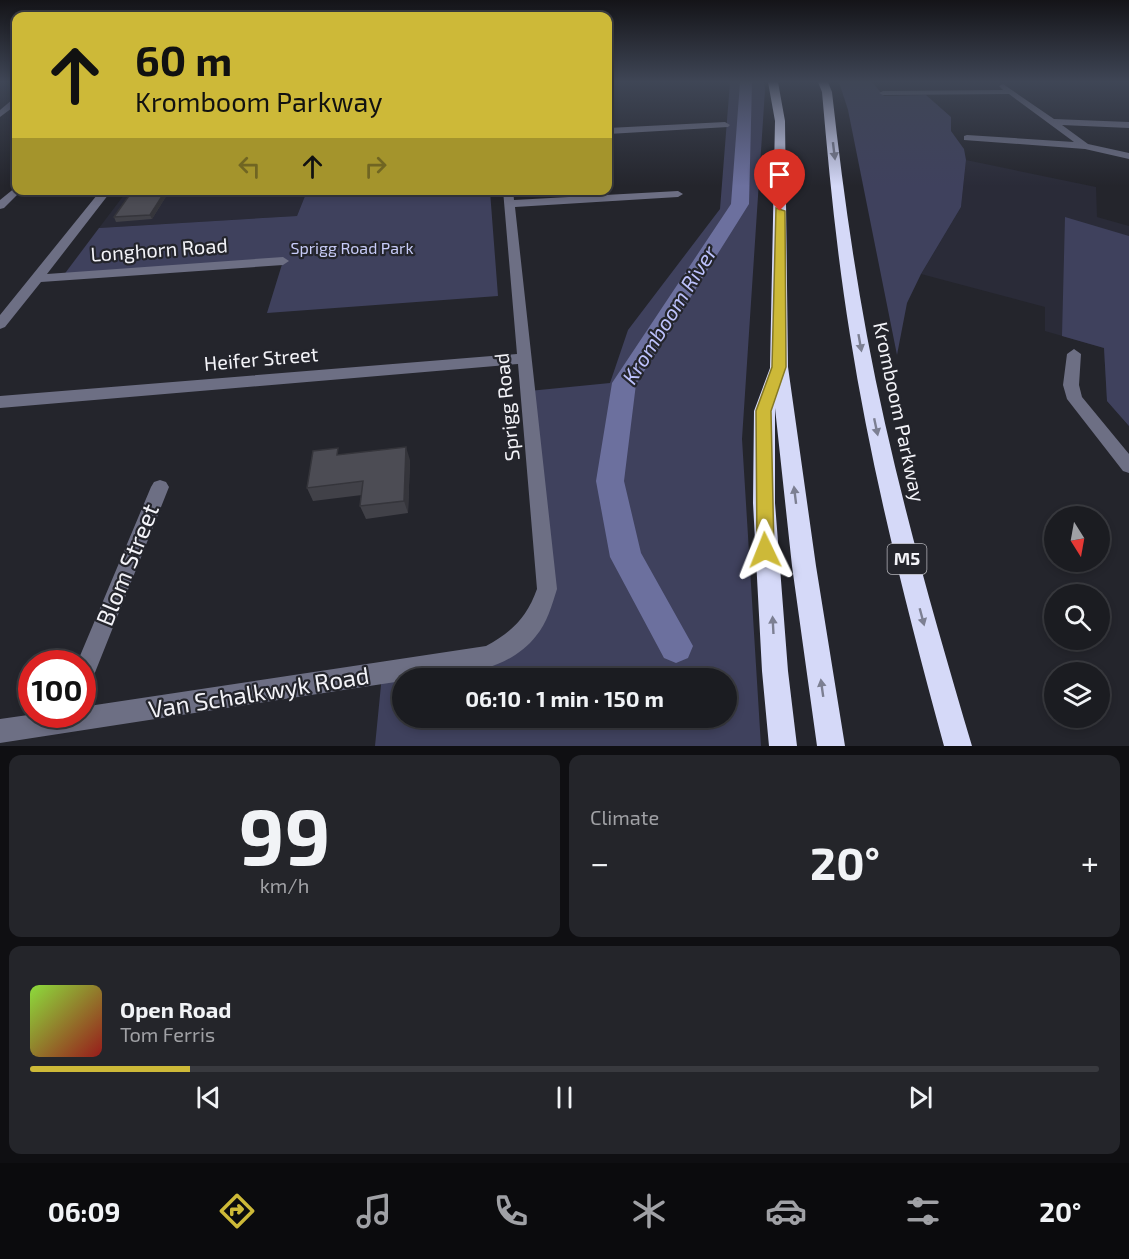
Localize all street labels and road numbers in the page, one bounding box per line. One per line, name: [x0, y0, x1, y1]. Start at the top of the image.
street label: Longhorn Road: [89, 232, 228, 266]
street label: Kromboom Parkway: [869, 320, 931, 504]
street label: Heifer Street: [203, 341, 320, 375]
street label: Sprigg Road: [488, 352, 524, 462]
street label: Blom Street: [89, 499, 164, 630]
road number: M5: [888, 544, 926, 574]
street label: Van Schalkwyk Road: [146, 660, 371, 723]

